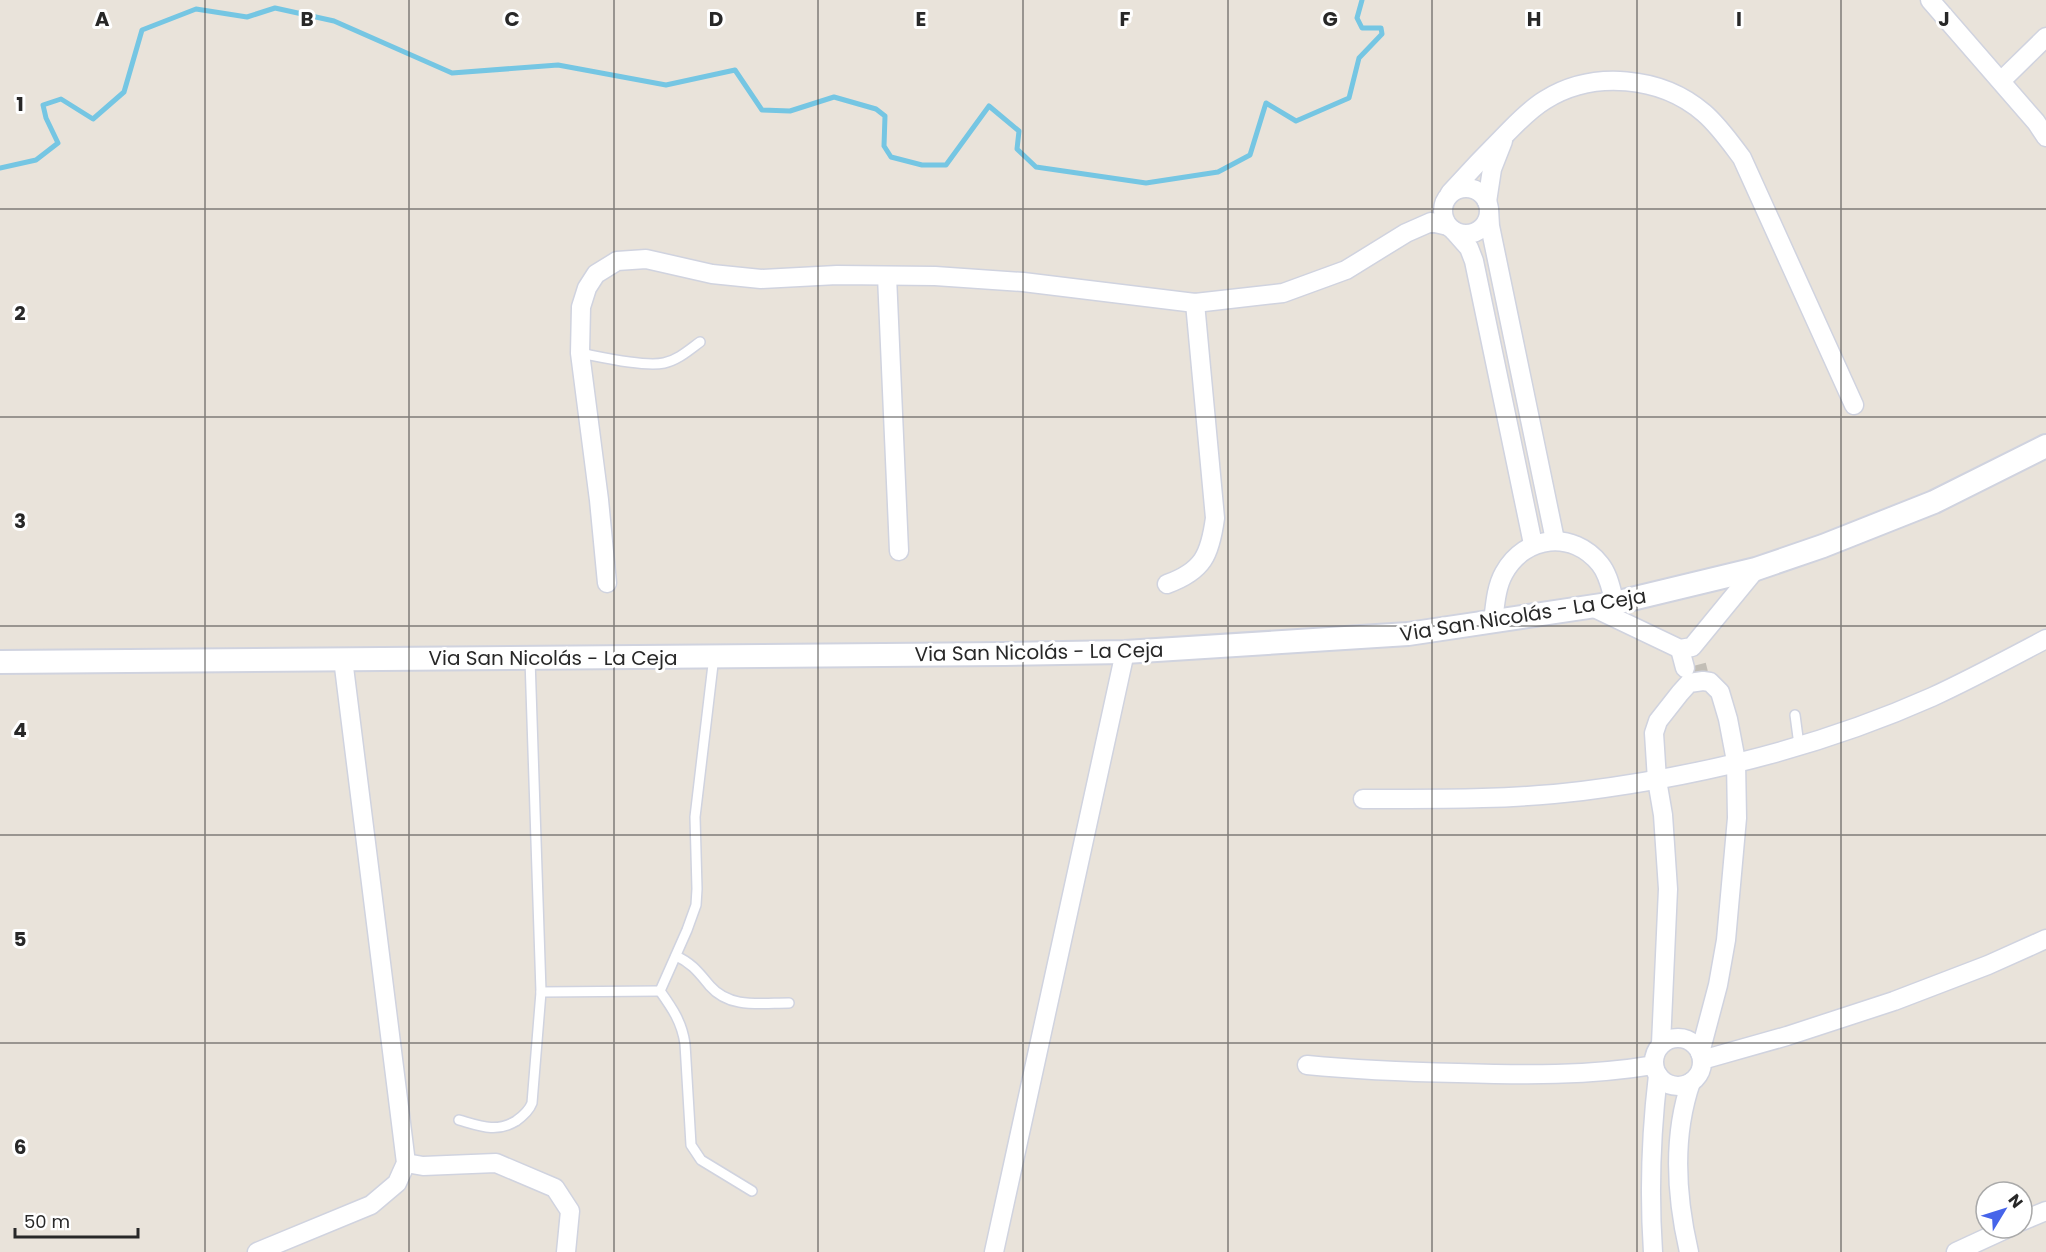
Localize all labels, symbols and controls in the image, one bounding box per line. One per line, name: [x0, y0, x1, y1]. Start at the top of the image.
text: A: [95, 5, 110, 33]
text: B: [300, 5, 314, 33]
text: C: [504, 5, 520, 33]
text: D: [709, 5, 723, 33]
text: E: [916, 5, 926, 33]
text: F: [1120, 5, 1131, 33]
text: G: [1322, 5, 1338, 33]
text: H: [1527, 5, 1541, 33]
text: I: [1736, 5, 1742, 33]
text: J: [1938, 5, 1950, 33]
text: 1: [16, 90, 24, 118]
text: 2: [14, 299, 26, 327]
text: 3: [14, 507, 26, 535]
street label: Via San Nicolás - La Ceja: [1398, 582, 1648, 648]
street label: Via San Nicolás - La Ceja: [914, 636, 1164, 668]
street label: Via San Nicolás - La Ceja: [428, 644, 678, 672]
text: 4: [13, 716, 27, 744]
text: 5: [14, 925, 27, 953]
text: 6: [14, 1133, 26, 1161]
north arrow: [1974, 1180, 2034, 1240]
text: N: [2003, 1189, 2028, 1213]
scale bar: [15, 1201, 138, 1239]
text: 50 m: [24, 1209, 70, 1234]

